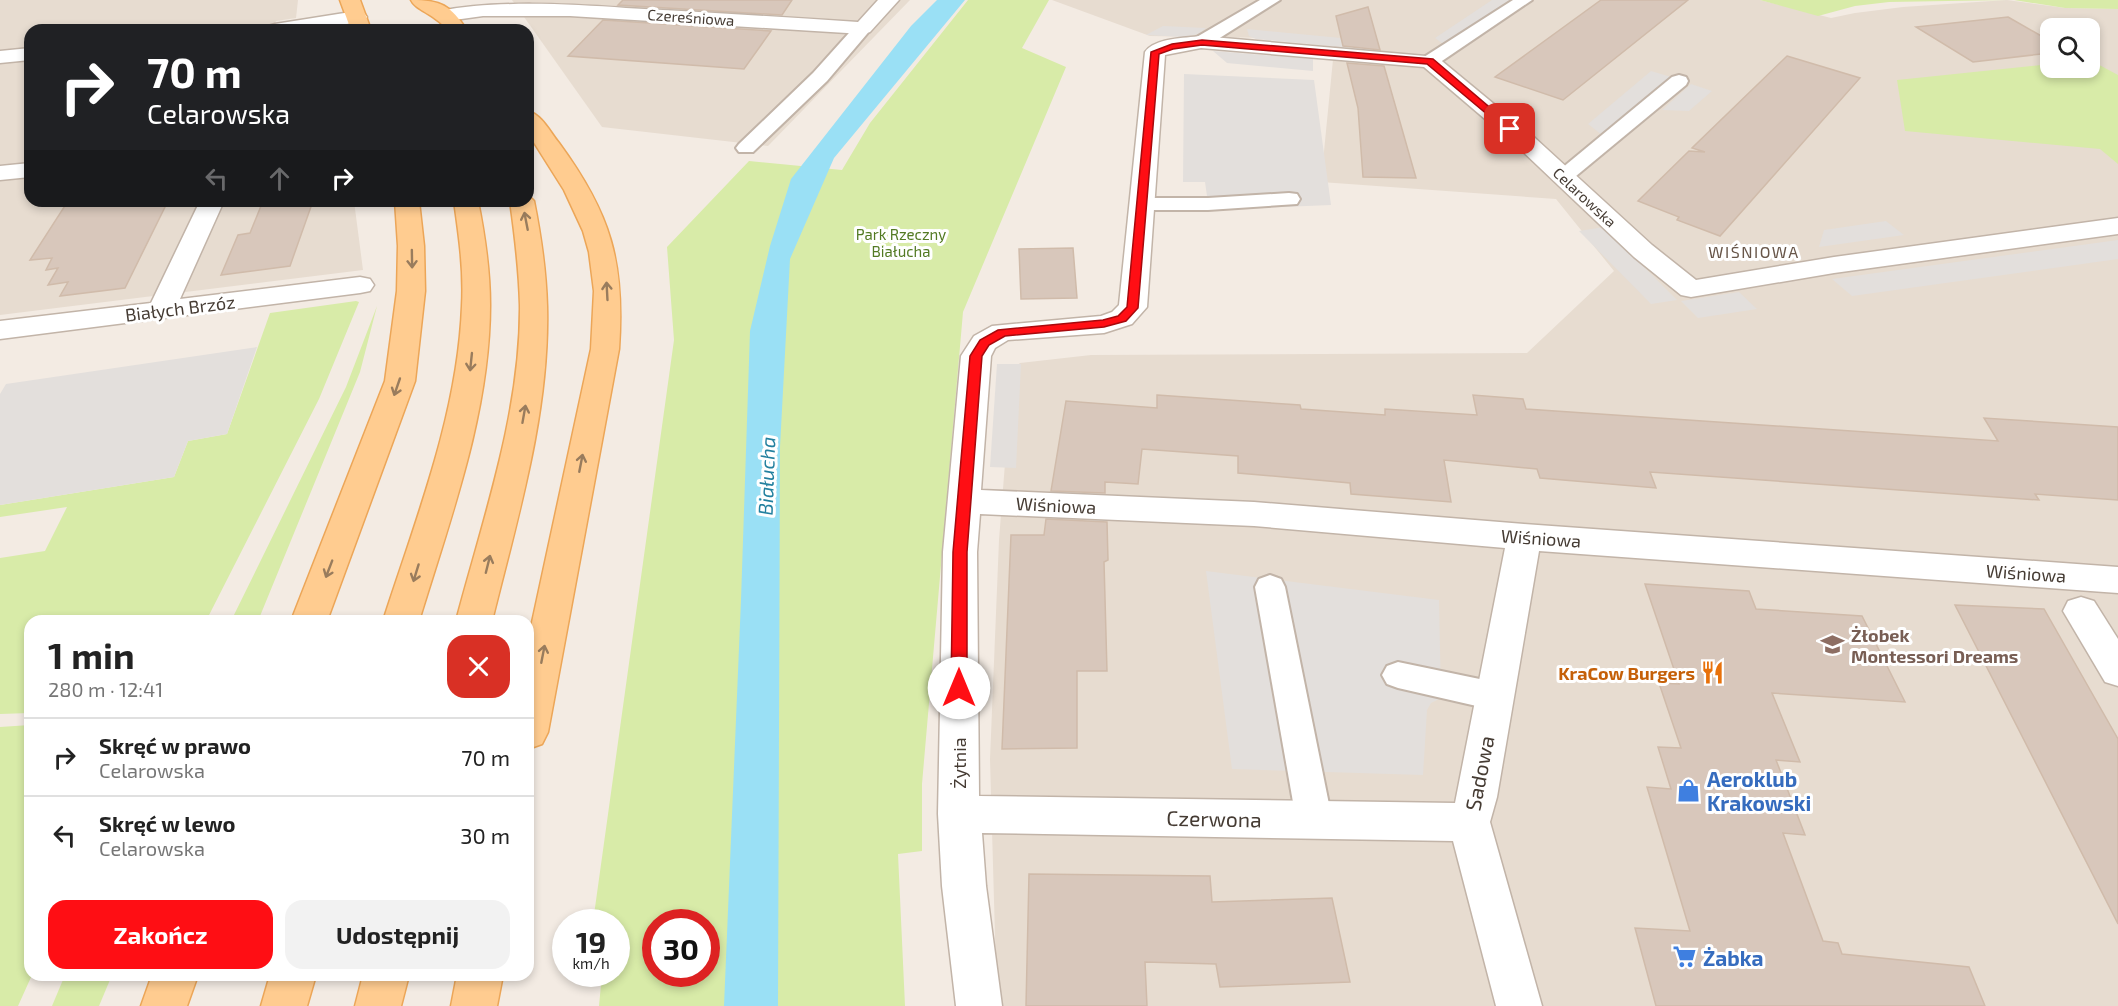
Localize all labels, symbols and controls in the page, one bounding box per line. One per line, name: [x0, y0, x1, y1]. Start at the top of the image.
street label: Czereśniowa: [647, 5, 735, 29]
map controls: [2040, 18, 2100, 78]
button: search: [2040, 18, 2100, 78]
text: 70 m: [147, 46, 242, 96]
icon: right: [48, 48, 126, 126]
text: Celarowska: [147, 97, 290, 129]
pin: [1484, 103, 1535, 154]
icon: arrive: [1493, 112, 1526, 145]
icon: left: [200, 162, 233, 195]
icon: ahead: [263, 162, 296, 195]
icon: right: [326, 162, 359, 195]
street label: Celarowska: [1550, 163, 1620, 231]
one-way arrow: [520, 211, 532, 230]
park label: Park Rzeczny Białucha: [856, 225, 946, 260]
district label: WIŚNIOWA: [1708, 242, 1800, 261]
one-way arrow: [406, 249, 418, 269]
one-way arrow: [601, 281, 612, 301]
street label: Białych Brzóz: [124, 290, 236, 326]
one-way arrow: [465, 351, 476, 371]
one-way arrow: [391, 377, 402, 396]
one-way arrow: [519, 405, 530, 425]
water label: Białucha: [753, 436, 779, 516]
one-way arrow: [576, 454, 587, 473]
street label: Wiśniowa: [1015, 492, 1097, 518]
street label: Wiśniowa: [1500, 524, 1582, 552]
one-way arrow: [483, 555, 495, 574]
one-way arrow: [323, 559, 334, 578]
street label: Wiśniowa: [1985, 559, 2067, 587]
one-way arrow: [410, 563, 421, 582]
place label: Żłobek Montessori Dreams: [1851, 624, 2018, 667]
school or university icon: Żłobek Montessori Dreams: [1820, 632, 1846, 658]
text: 1 min: [48, 633, 135, 676]
button: close: [447, 635, 510, 698]
one-way arrow: [538, 645, 549, 665]
position arrow: [927, 656, 991, 720]
restaurant icon: KraCow Burgers: [1700, 660, 1726, 686]
place label: KraCow Burgers: [1558, 662, 1695, 684]
text: 280 m · 12:41: [48, 677, 163, 701]
text: Skręć w prawo: [99, 732, 251, 758]
street label: Sadowa: [1459, 733, 1499, 813]
street label: Żytnia: [948, 737, 970, 789]
icon: right: [48, 741, 81, 774]
text: 70 m: [461, 744, 510, 770]
text: Celarowska: [99, 758, 205, 782]
place label: Aeroklub Krakowski: [1707, 766, 1811, 815]
shop icon: Aeroklub Krakowski: [1676, 777, 1702, 803]
street label: Czerwona: [1166, 805, 1262, 831]
text: Skręć w lewo: [99, 810, 236, 836]
icon: left: [48, 819, 81, 852]
text: 30 m: [460, 822, 510, 848]
text: Celarowska: [99, 836, 205, 860]
button: Zakończ: [48, 900, 273, 969]
button: Udostępnij: [285, 900, 510, 969]
speed limit sign: 30: [642, 909, 720, 987]
text: 19: [576, 923, 606, 959]
supermarket icon: Żabka: [1672, 944, 1698, 970]
place label: Żabka: [1703, 945, 1763, 970]
text: km/h: [572, 954, 610, 972]

